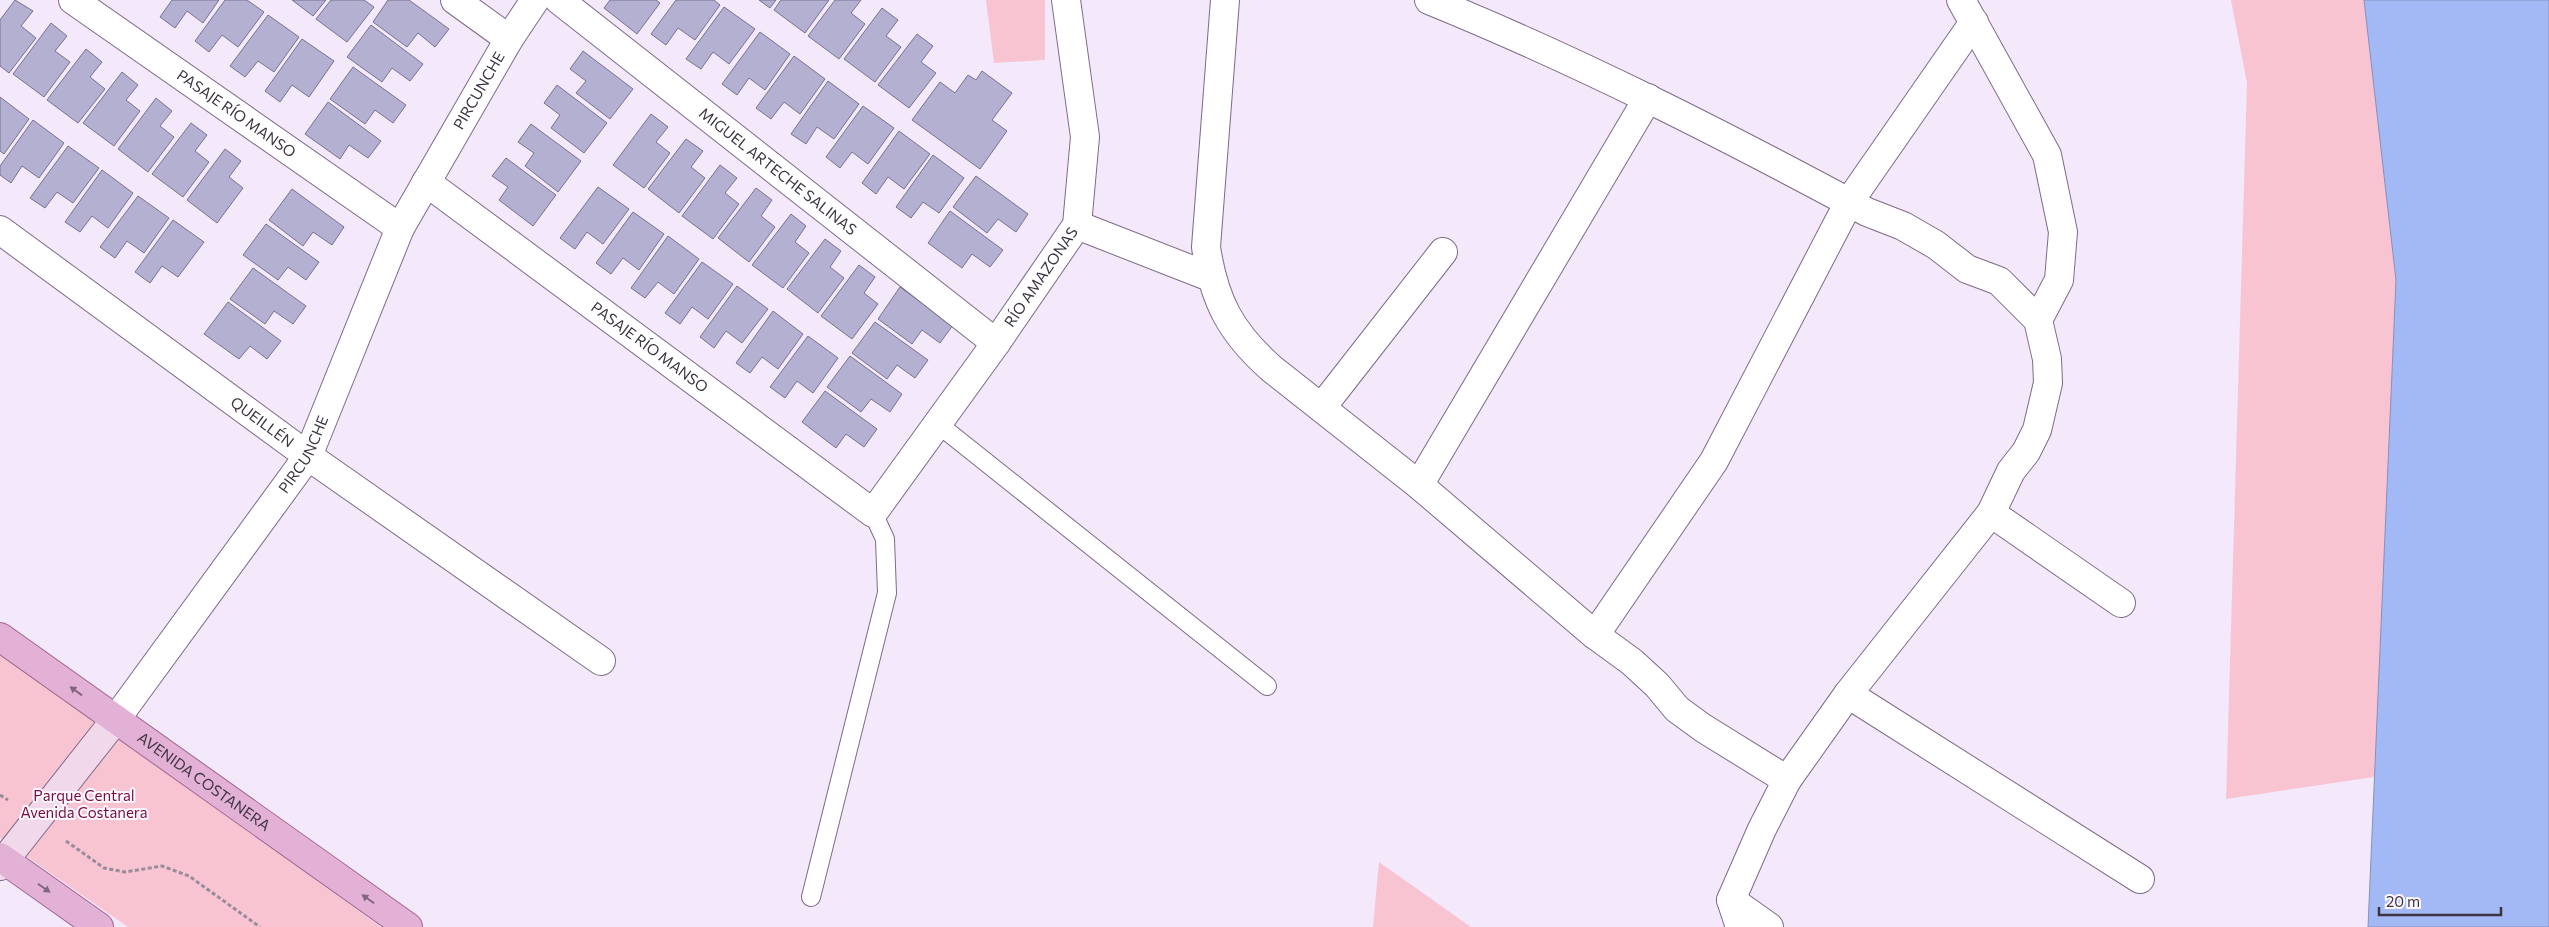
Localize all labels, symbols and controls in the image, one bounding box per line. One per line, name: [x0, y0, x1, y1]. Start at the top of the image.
street label: PIRCUNCHE: [449, 48, 508, 132]
street label: PASAJE RÍO MANSO: [174, 65, 300, 161]
street label: MIGUEL ARTECHE SALINAS: [696, 103, 861, 238]
street label: RÍO AMAZONAS: [1000, 223, 1081, 330]
street label: PASAJE RÍO MANSO: [588, 297, 712, 396]
street label: QUEILLÉN: [228, 392, 298, 451]
street label: PIRCUNCHE: [274, 413, 331, 496]
one-way arrow: [69, 686, 83, 696]
street label: AVENIDA COSTANERA: [135, 728, 274, 834]
park label: Parque Central Avenida Costanera: [20, 786, 148, 821]
one-way arrow: [37, 883, 51, 893]
scale bar: [2379, 884, 2502, 916]
text: 20 m: [2386, 892, 2420, 910]
one-way arrow: [362, 894, 375, 904]

